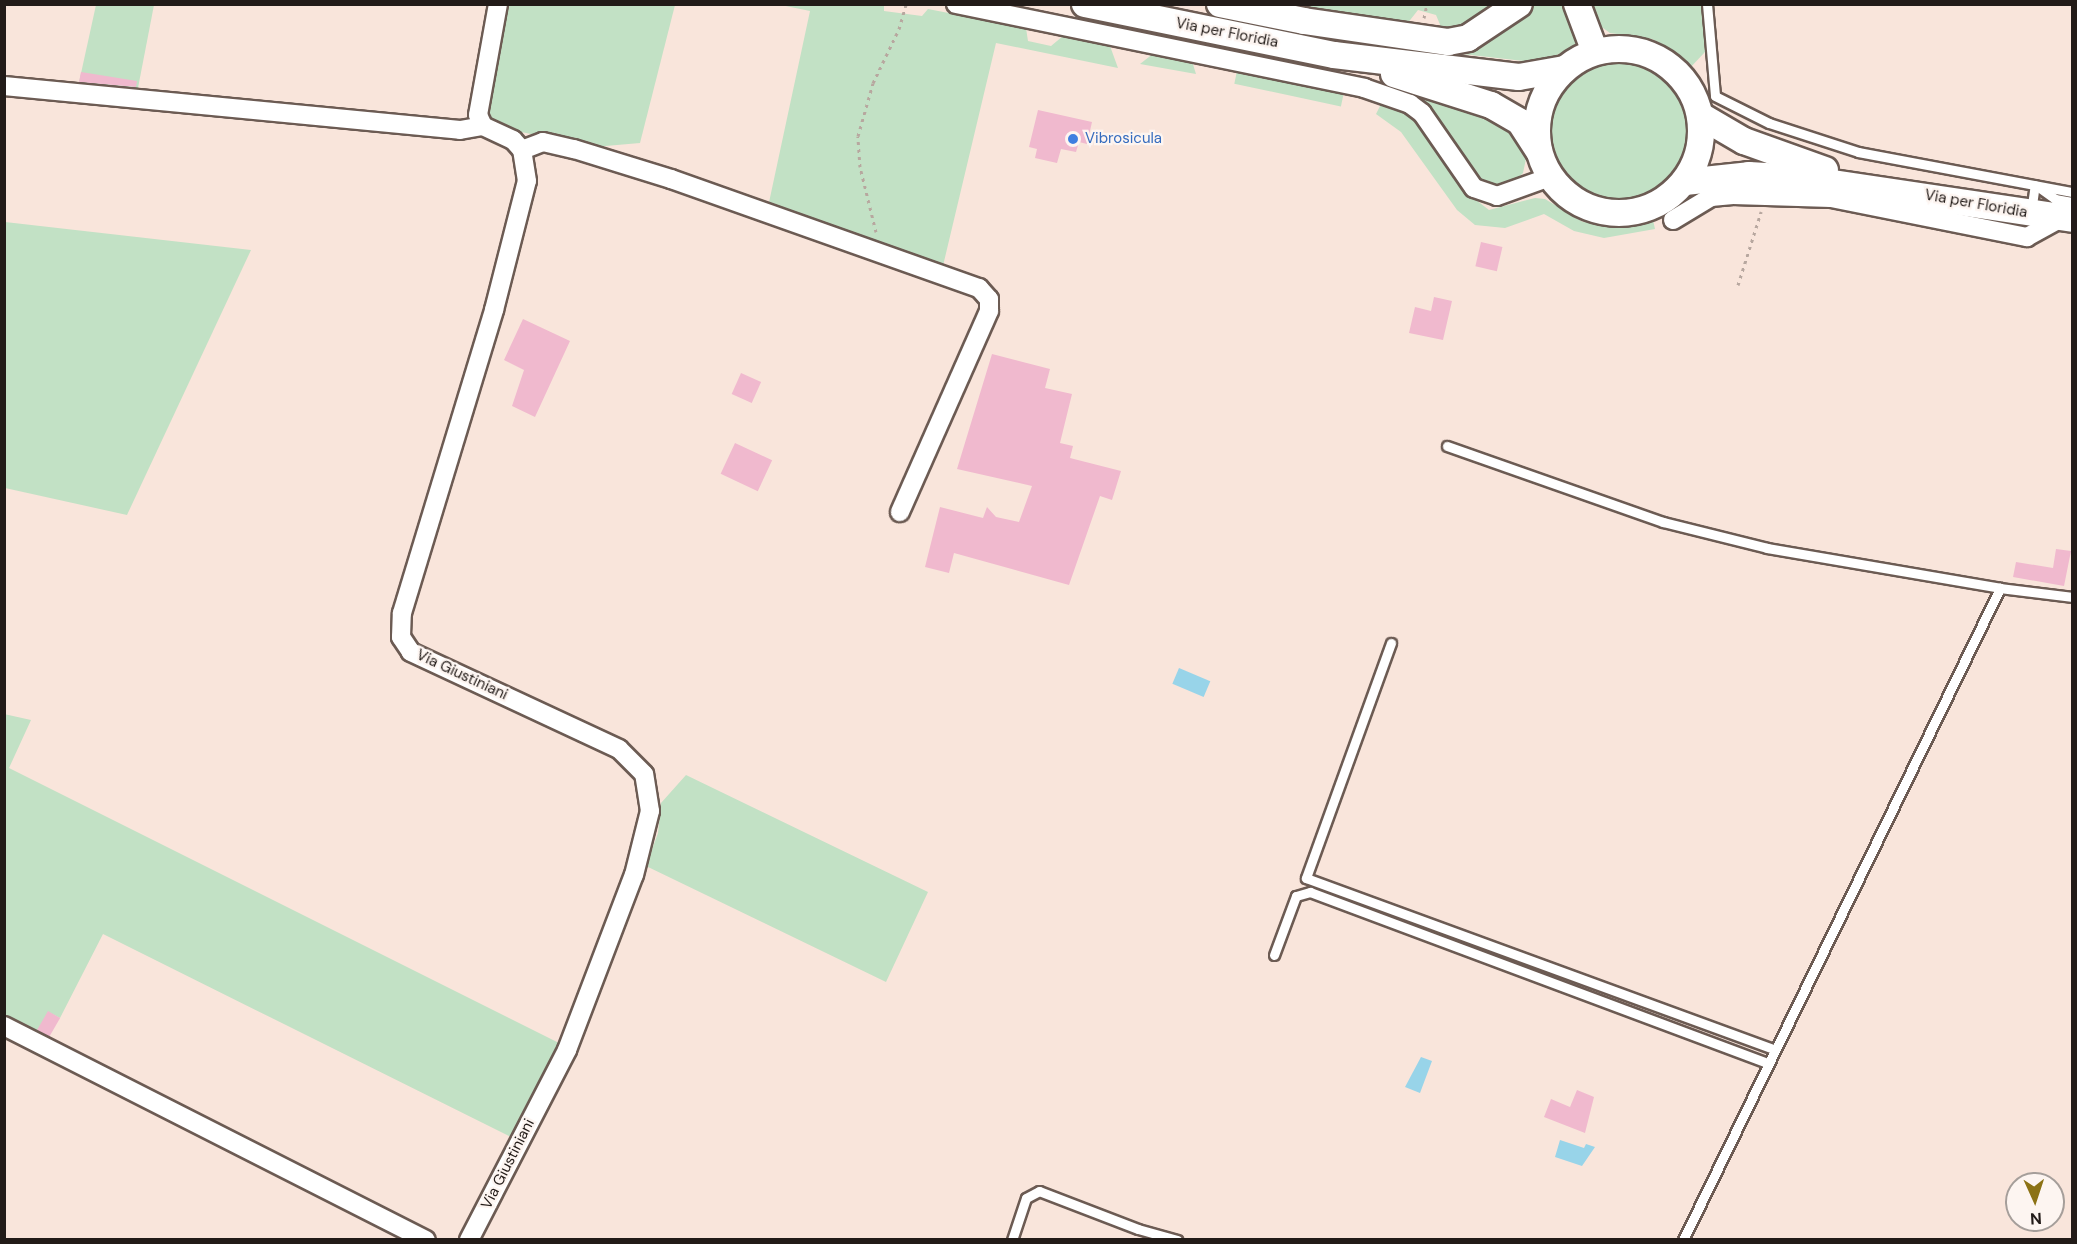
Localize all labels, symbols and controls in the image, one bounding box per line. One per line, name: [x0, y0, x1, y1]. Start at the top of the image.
street label: Via per Floridia: [1174, 14, 1280, 52]
place label: Vibrosicula: [1085, 130, 1162, 148]
marker: Vibrosicula: [1066, 132, 1080, 146]
street label: Via per Floridia: [1923, 186, 2029, 222]
street label: Via Giustiniani: [414, 646, 510, 704]
street label: Via Giustiniani: [478, 1116, 538, 1212]
north arrow: [2005, 1172, 2065, 1232]
text: N: [2029, 1208, 2042, 1229]

